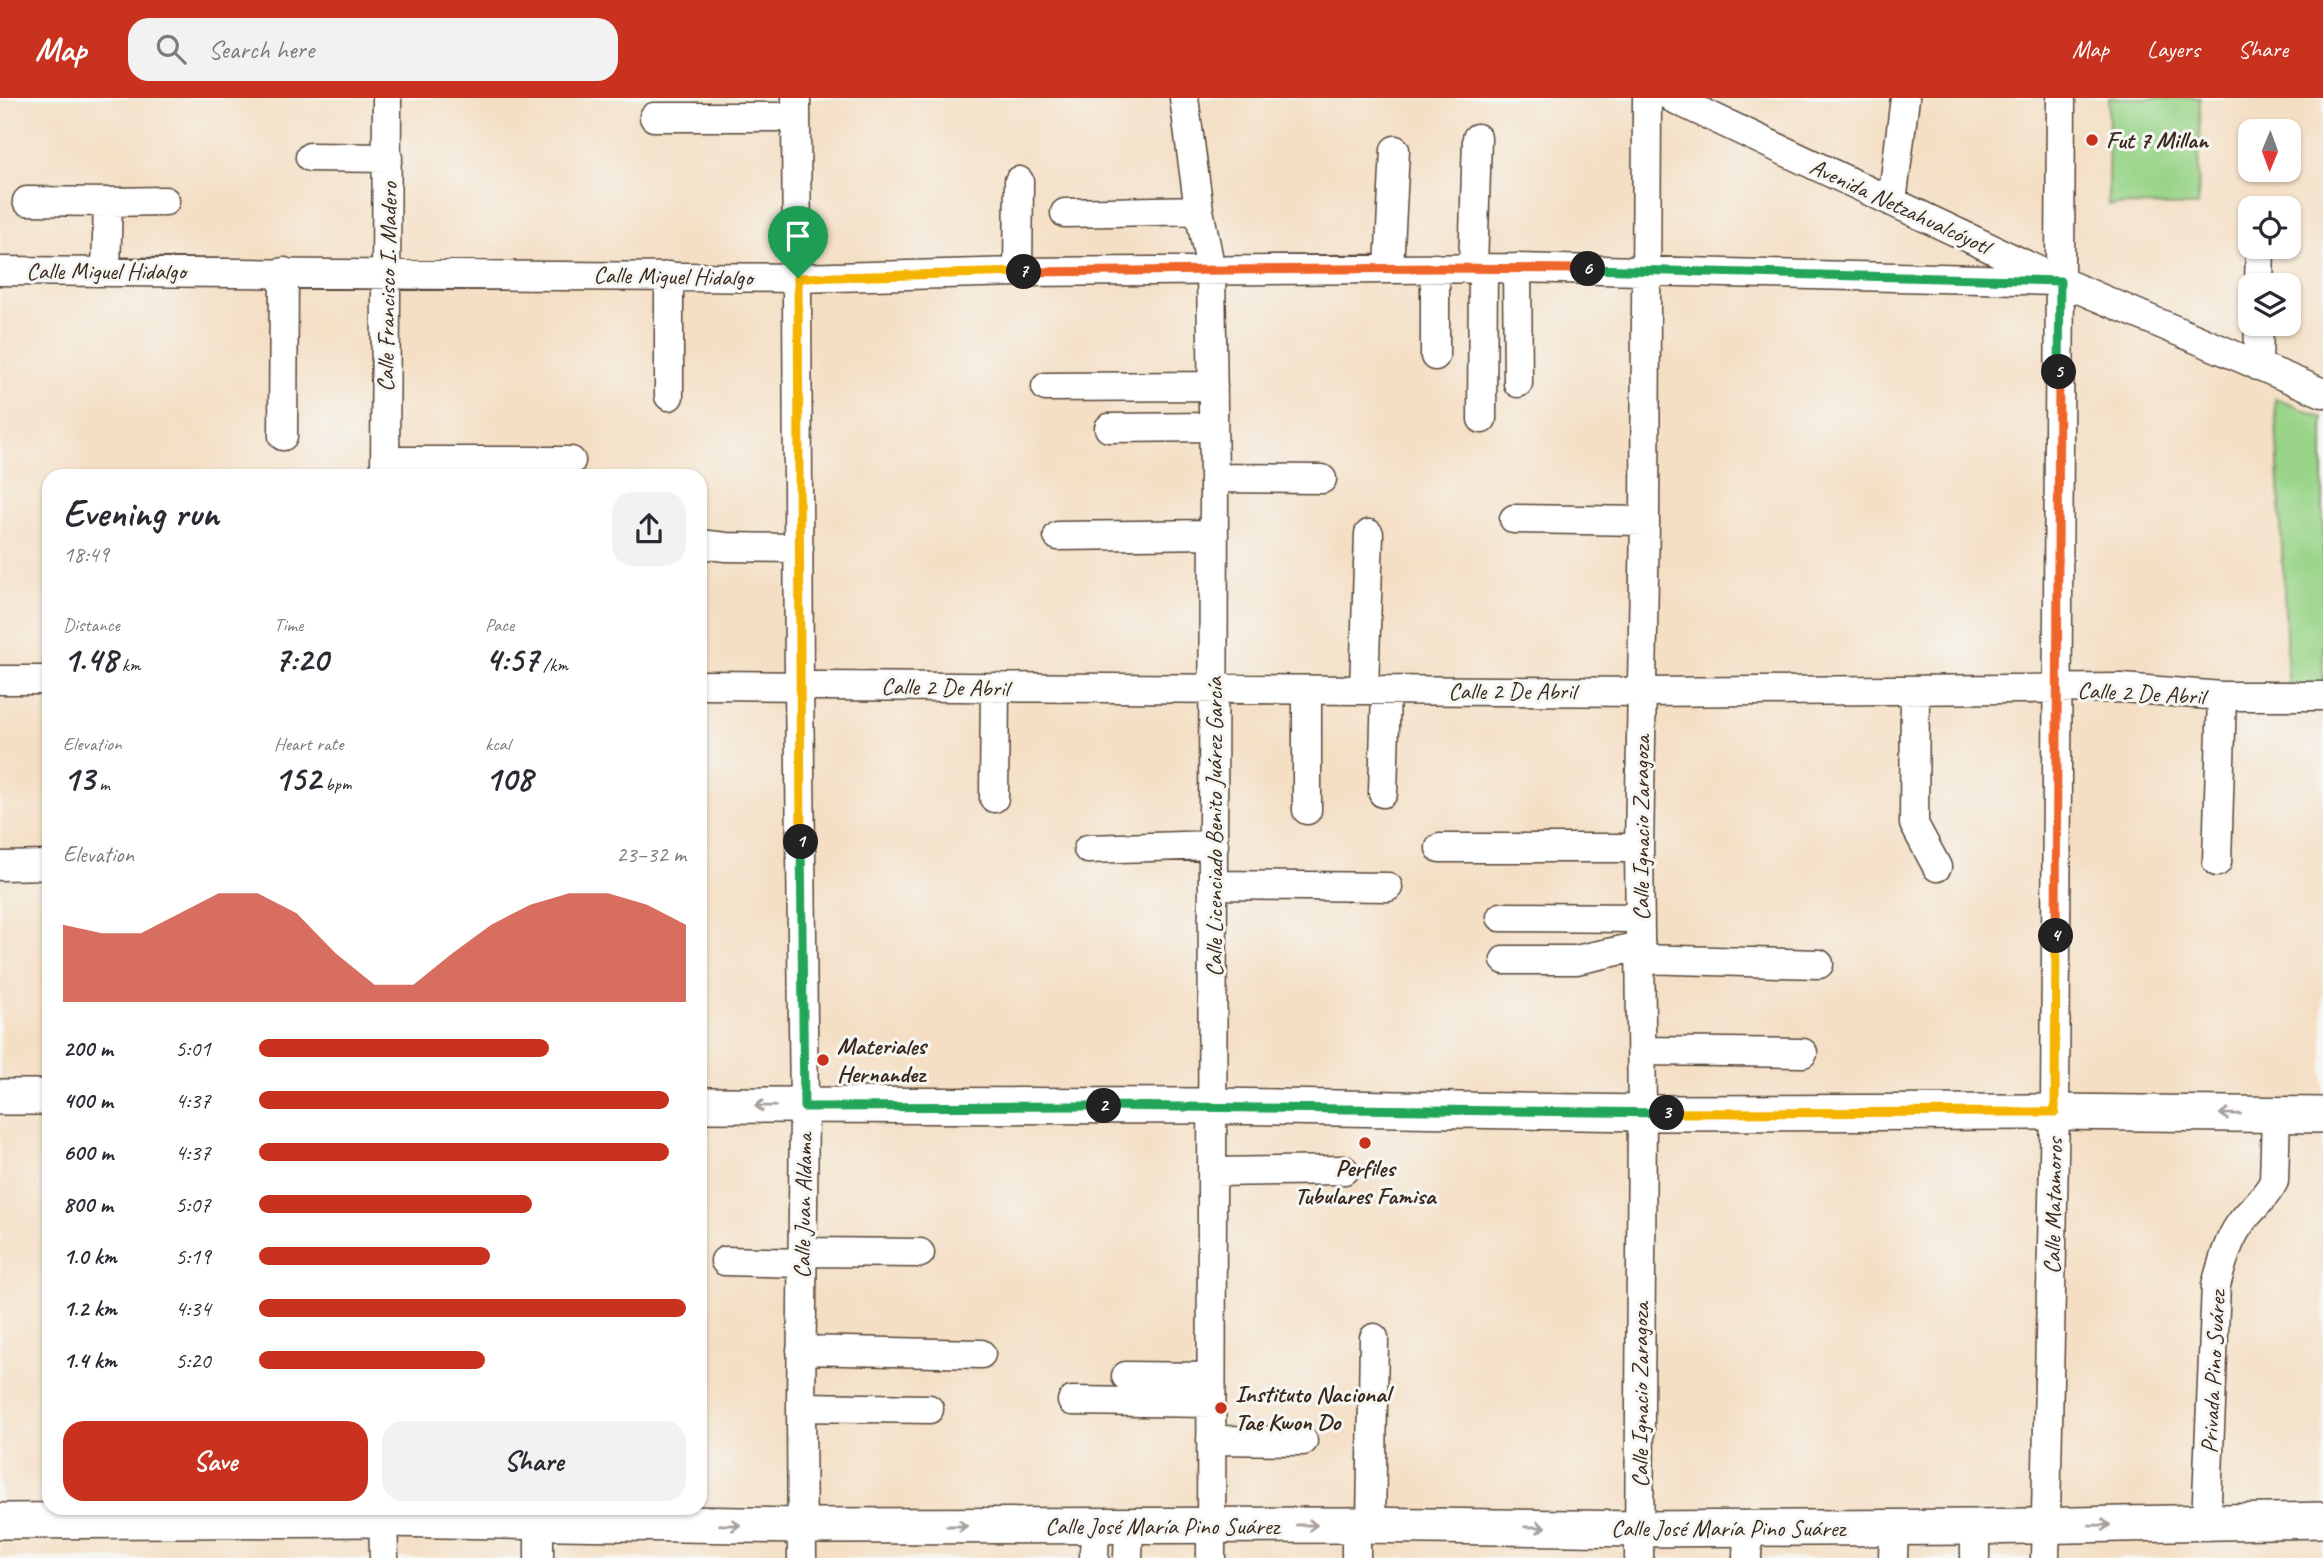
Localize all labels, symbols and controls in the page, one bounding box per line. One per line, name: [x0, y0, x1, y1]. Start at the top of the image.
search box: [128, 18, 618, 81]
text: Map: [35, 28, 86, 70]
icon: search: [152, 30, 190, 68]
text: Search here: [208, 33, 314, 66]
text: Map: [2072, 34, 2109, 64]
text: Layers: [2147, 34, 2200, 64]
text: Share: [2238, 34, 2288, 64]
north arrow: [2238, 119, 2301, 182]
map controls: [2238, 119, 2301, 336]
place label: Fut 7 Millan: [2106, 125, 2210, 155]
marker: Fut 7 Millan: [2084, 132, 2100, 148]
street label: Avenida Netzahualcóyotl: [1805, 151, 1998, 263]
street label: Calle Francisco I. Madero: [370, 180, 404, 392]
button: locate: [2238, 196, 2301, 259]
pin: [768, 206, 828, 278]
icon: arrive: [779, 217, 817, 255]
pin: 6: [1570, 252, 1606, 286]
pin: 7: [1006, 254, 1042, 290]
street label: Calle Miguel Hidalgo: [26, 256, 188, 286]
text: 6: [1583, 256, 1592, 280]
text: 7: [1019, 259, 1028, 283]
street label: Calle Miguel Hidalgo: [593, 260, 755, 292]
button: layers: [2238, 273, 2301, 336]
pin: 5: [2042, 354, 2076, 390]
text: 5: [2054, 359, 2063, 383]
text: Evening run: [63, 490, 219, 537]
button: share: [612, 492, 686, 566]
text: 18:49: [63, 540, 109, 569]
text: Distance: [63, 613, 120, 637]
text: Time: [274, 613, 303, 637]
text: Pace: [485, 613, 514, 637]
text: 1.48: [63, 637, 117, 682]
text: 7:20: [274, 637, 328, 682]
text: 4:57: [485, 637, 538, 682]
text: km: [117, 653, 140, 677]
text: /km: [538, 653, 568, 677]
street label: Calle 2 De Abril: [881, 671, 1013, 703]
street label: Calle Licenciado Benito Juárez García: [1199, 675, 1229, 977]
street label: Calle 2 De Abril: [2077, 675, 2209, 712]
street label: Calle 2 De Abril: [1448, 676, 1580, 706]
text: Elevation: [63, 732, 121, 756]
text: Heart rate: [274, 732, 343, 756]
text: kcal: [485, 732, 510, 756]
street label: Calle Ignacio Zaragoza: [1626, 733, 1656, 921]
text: 13: [63, 756, 95, 801]
text: 152: [274, 756, 321, 801]
text: 108: [485, 756, 532, 801]
text: m: [95, 772, 110, 796]
text: bpm: [321, 772, 351, 796]
pin: 1: [784, 824, 818, 860]
text: 1: [796, 829, 805, 853]
text: Elevation: [63, 840, 134, 869]
text: 23–32 m: [616, 840, 686, 869]
pin: 4: [2038, 918, 2074, 954]
text: 4: [2051, 923, 2060, 947]
place label: Materiales Hernandez: [837, 1031, 928, 1089]
text: 200 m: [63, 1034, 113, 1063]
text: 5:01: [175, 1034, 211, 1063]
marker: Materiales Hernandez: [815, 1052, 831, 1068]
text: 400 m: [63, 1086, 113, 1115]
text: 4:37: [175, 1086, 211, 1115]
pin: 2: [1086, 1088, 1122, 1124]
text: 2: [1099, 1093, 1108, 1117]
pin: 3: [1650, 1096, 1684, 1130]
one-way arrow: [754, 1099, 777, 1113]
text: 3: [1662, 1100, 1671, 1124]
one-way arrow: [2219, 1107, 2242, 1121]
street label: Calle Juan Aldama: [787, 1131, 819, 1279]
marker: Perfiles Tubulares Famisa: [1357, 1135, 1373, 1151]
street label: Calle Matamoros: [2037, 1136, 2069, 1274]
text: 600 m: [63, 1138, 113, 1167]
text: 4:37: [175, 1138, 211, 1167]
place label: Perfiles Tubulares Famisa: [1295, 1153, 1438, 1211]
text: 800 m: [63, 1190, 113, 1219]
text: 5:07: [175, 1190, 211, 1219]
text: 1.0 km: [63, 1242, 117, 1271]
text: 5:19: [175, 1242, 211, 1271]
street label: Privada Pino Suárez: [2194, 1287, 2232, 1454]
text: 1.2 km: [63, 1294, 117, 1323]
text: 4:34: [175, 1294, 211, 1323]
street label: Calle Ignacio Zaragoza: [1625, 1300, 1655, 1488]
text: 1.4 km: [63, 1346, 117, 1375]
text: 5:20: [175, 1346, 211, 1375]
place label: Instituto Nacional Tae Kwon Do: [1235, 1379, 1395, 1437]
marker: Instituto Nacional Tae Kwon Do: [1213, 1400, 1229, 1416]
button: Save: [63, 1421, 368, 1501]
button: Share: [382, 1421, 686, 1501]
street label: Calle José María Pino Suárez: [1045, 1511, 1281, 1541]
street label: Calle José María Pino Suárez: [1611, 1513, 1847, 1543]
one-way arrow: [718, 1518, 741, 1532]
one-way arrow: [1295, 1518, 1318, 1532]
one-way arrow: [2088, 1518, 2111, 1532]
one-way arrow: [945, 1519, 968, 1533]
one-way arrow: [1523, 1521, 1546, 1534]

